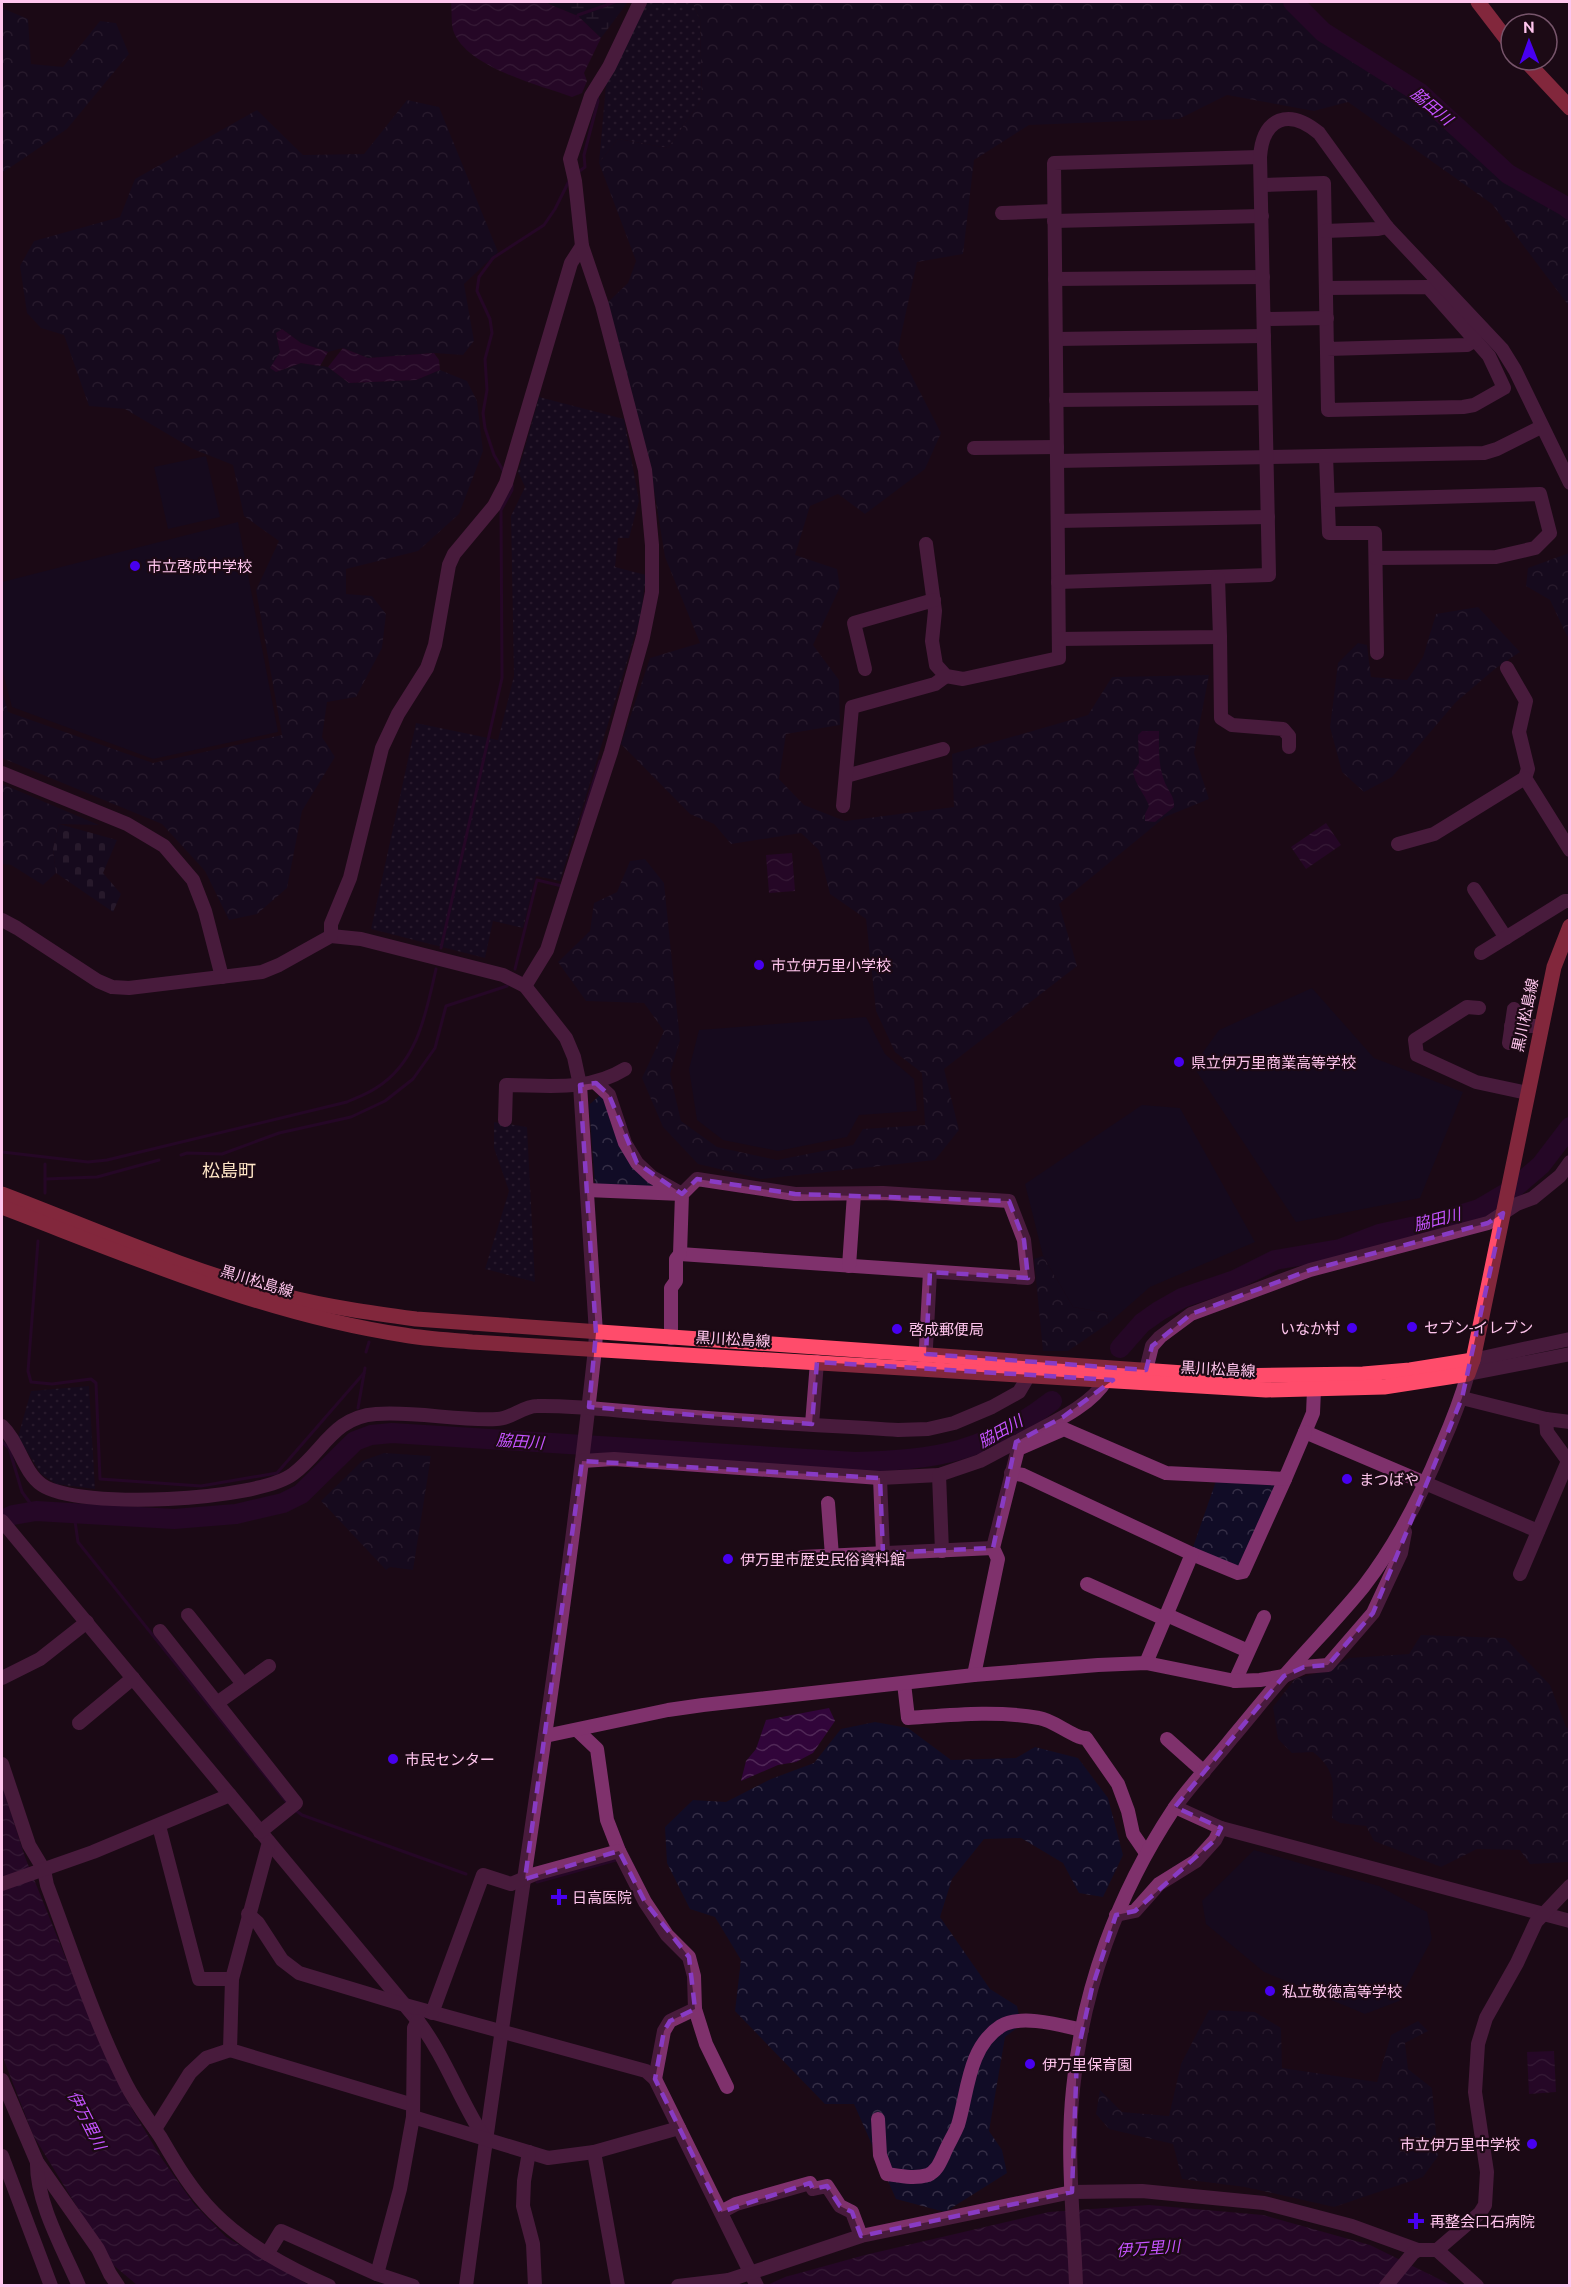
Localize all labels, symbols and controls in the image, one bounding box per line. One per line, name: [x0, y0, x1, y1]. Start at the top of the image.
north arrow: [1499, 12, 1559, 72]
text: N: [1523, 18, 1535, 36]
water label: 脇田川: [1408, 84, 1458, 130]
place label: 市立啓成中学校: [147, 558, 252, 575]
marker: 市立啓成中学校: [128, 559, 142, 573]
place label: 市立伊万里小学校: [771, 957, 891, 974]
marker: 市立伊万里小学校: [752, 958, 766, 972]
street label: 黒川松島線: [1509, 977, 1541, 1053]
place label: 県立伊万里商業高等学校: [1191, 1054, 1356, 1071]
marker: 県立伊万里商業高等学校: [1172, 1055, 1186, 1069]
district label: 松島町: [202, 1160, 256, 1180]
water label: 脇田川: [1412, 1204, 1464, 1234]
street label: 黒川松島線: [219, 1262, 295, 1300]
place label: セブン-イレブン: [1424, 1319, 1533, 1336]
place label: いなか村: [1280, 1320, 1340, 1337]
marker: セブン-イレブン: [1405, 1320, 1419, 1334]
place label: 啓成郵便局: [909, 1321, 984, 1338]
marker: いなか村: [1345, 1321, 1359, 1335]
marker: 啓成郵便局: [890, 1322, 904, 1336]
street label: 黒川松島線: [695, 1329, 771, 1349]
street label: 黒川松島線: [1180, 1359, 1256, 1379]
water label: 脇田川: [975, 1411, 1027, 1451]
water label: 脇田川: [495, 1430, 547, 1452]
place label: まつばや: [1359, 1471, 1419, 1488]
marker: まつばや: [1340, 1472, 1354, 1486]
place label: 伊万里市歴史民俗資料館: [740, 1551, 905, 1568]
marker: 伊万里市歴史民俗資料館: [721, 1552, 735, 1566]
place label: 市民センター: [405, 1751, 495, 1768]
marker: 市民センター: [386, 1752, 400, 1766]
marker: 日高医院: [550, 1888, 568, 1906]
place label: 日高医院: [572, 1889, 632, 1906]
place label: 私立敬徳高等学校: [1282, 1983, 1402, 2000]
marker: 私立敬徳高等学校: [1263, 1984, 1277, 1998]
place label: 伊万里保育園: [1042, 2056, 1132, 2073]
marker: 伊万里保育園: [1023, 2057, 1037, 2071]
water label: 伊万里川: [64, 2087, 110, 2154]
place label: 市立伊万里中学校: [1400, 2136, 1520, 2153]
marker: 市立伊万里中学校: [1525, 2137, 1539, 2151]
marker: 再整会口石病院: [1407, 2212, 1425, 2230]
place label: 再整会口石病院: [1430, 2213, 1535, 2230]
water label: 伊万里川: [1115, 2237, 1183, 2259]

